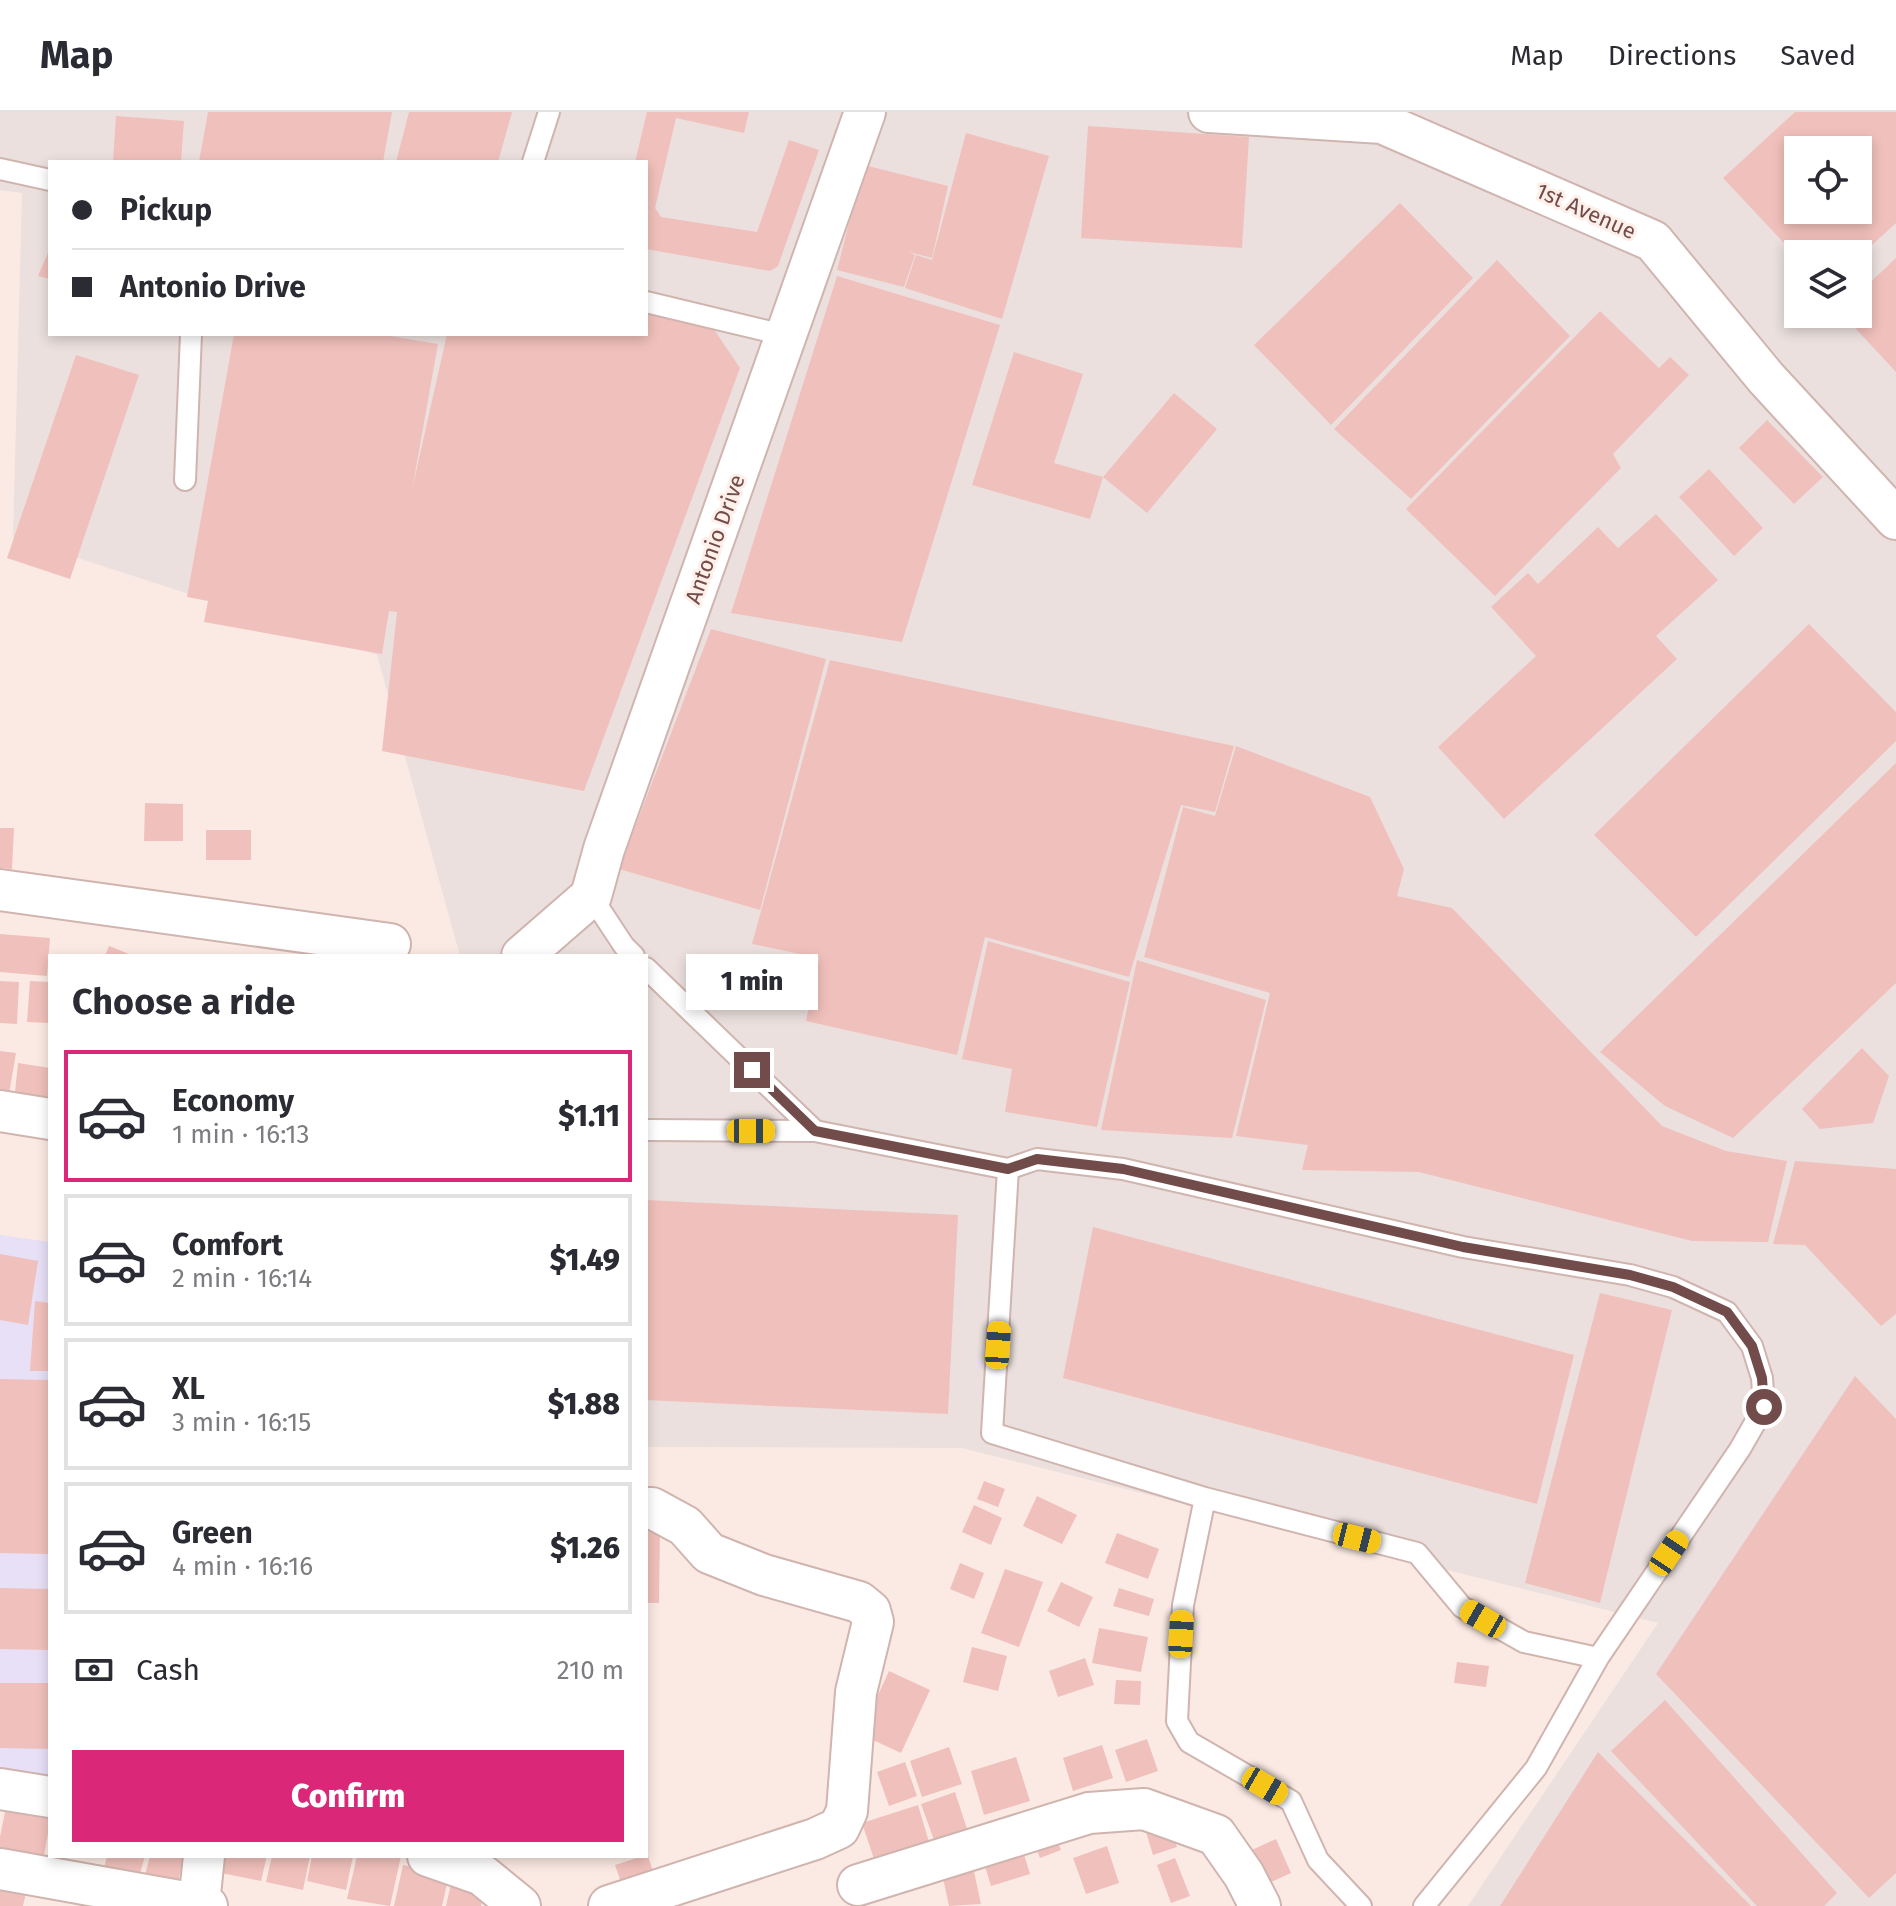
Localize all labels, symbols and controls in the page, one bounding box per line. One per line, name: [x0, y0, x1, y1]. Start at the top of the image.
text: Map: [40, 32, 113, 78]
text: Map: [1510, 39, 1564, 72]
text: Directions: [1608, 39, 1736, 72]
text: Saved: [1780, 39, 1856, 72]
map controls: [1784, 136, 1872, 328]
button: locate: [1784, 136, 1872, 224]
street label: 1st Avenue: [1532, 177, 1640, 245]
text: Pickup: [120, 192, 212, 228]
button: layers: [1784, 240, 1872, 328]
text: Antonio Drive: [120, 269, 306, 305]
street label: Antonio Drive: [679, 471, 751, 607]
callout: 1 min: [686, 954, 818, 1010]
text: 1 min: [721, 966, 783, 997]
text: Choose a ride: [72, 980, 295, 1024]
route end: [734, 1052, 770, 1088]
icon: car: [76, 1080, 148, 1152]
text: Economy: [172, 1083, 294, 1119]
text: $1.11: [558, 1098, 620, 1134]
text: 1 min · 16:13: [172, 1119, 310, 1150]
car: [727, 1119, 775, 1143]
icon: car: [76, 1224, 148, 1296]
text: Comfort: [172, 1227, 283, 1263]
text: $1.49: [550, 1242, 620, 1278]
text: 2 min · 16:14: [172, 1263, 312, 1294]
car: [984, 1320, 1012, 1370]
icon: car: [76, 1368, 148, 1440]
text: XL: [172, 1371, 205, 1407]
text: $1.88: [548, 1386, 620, 1422]
route start: [1746, 1389, 1782, 1425]
text: 3 min · 16:15: [172, 1407, 311, 1438]
icon: car: [76, 1512, 148, 1584]
text: Green: [172, 1515, 253, 1551]
car: [1331, 1521, 1383, 1555]
car: [1646, 1526, 1692, 1580]
text: $1.26: [550, 1530, 620, 1566]
text: 4 min · 16:16: [172, 1551, 313, 1582]
car: [1456, 1597, 1510, 1641]
car: [1168, 1609, 1194, 1659]
icon: cash: [72, 1648, 116, 1692]
text: Cash: [136, 1652, 200, 1688]
text: 210 m: [557, 1655, 624, 1686]
button: Confirm: [72, 1750, 624, 1842]
car: [1238, 1764, 1292, 1808]

